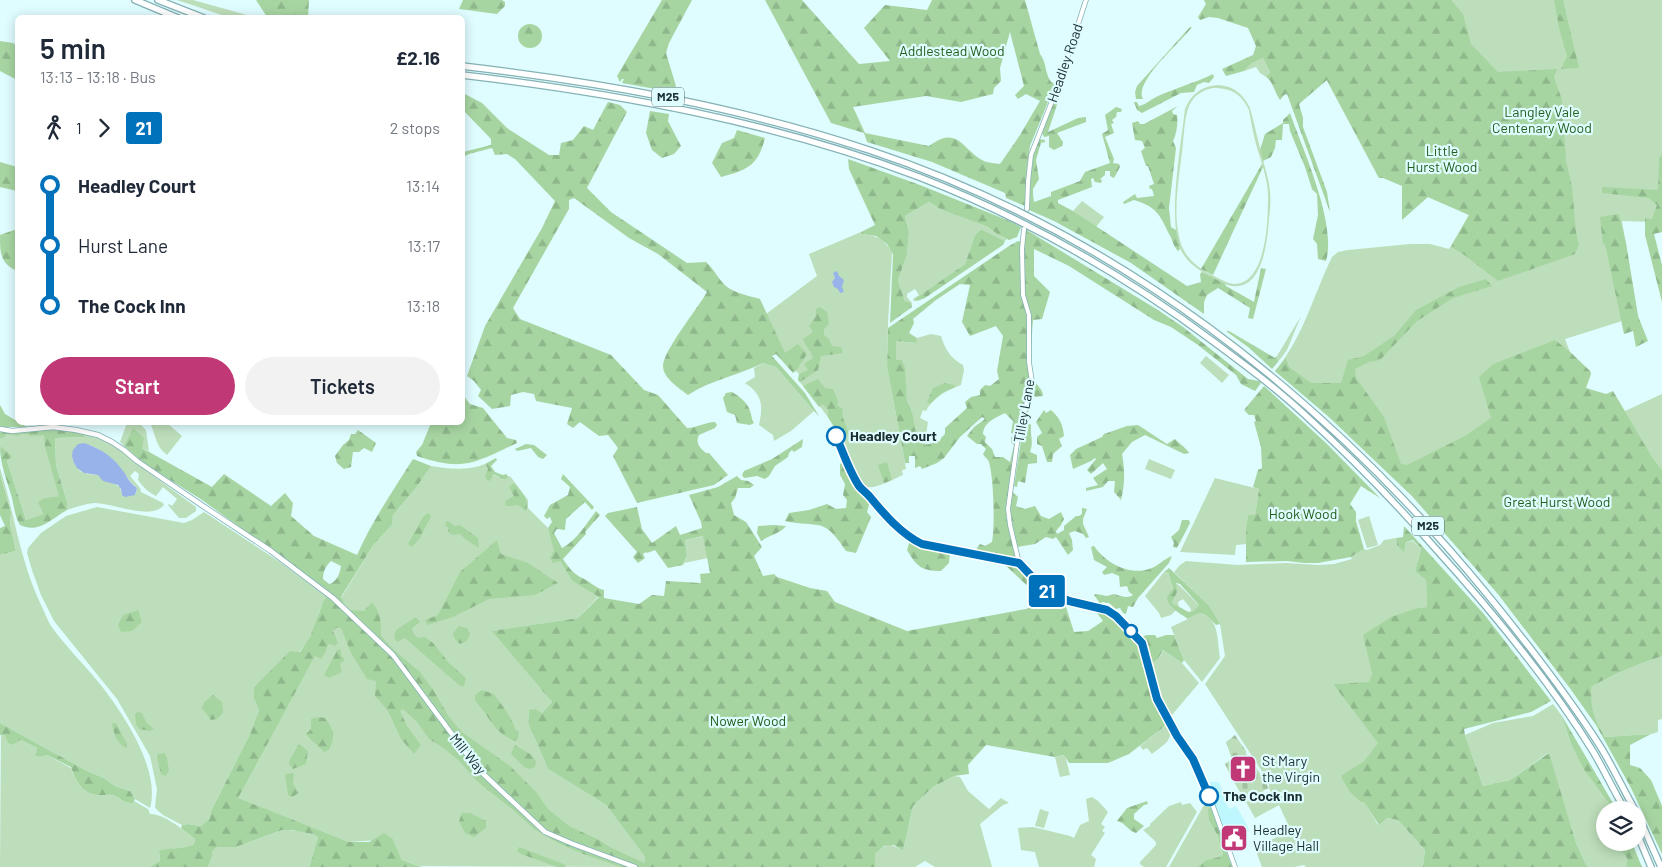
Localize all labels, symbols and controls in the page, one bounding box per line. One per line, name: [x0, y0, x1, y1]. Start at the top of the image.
street label: Headley Road: [1043, 21, 1086, 104]
text: 5 min: [40, 31, 106, 65]
park label: Addlestead Wood: [899, 42, 1005, 59]
text: £2.16: [396, 46, 440, 69]
text: 13:13 – 13:18 · Bus: [40, 67, 156, 86]
road number: M25: [652, 88, 684, 106]
park label: Langley Vale Centenary Wood: [1492, 103, 1592, 136]
icon: walk: [40, 114, 68, 142]
icon: forward: [90, 114, 118, 142]
text: 21: [136, 117, 152, 139]
text: 1: [76, 118, 82, 137]
text: 2 stops: [390, 118, 440, 137]
park label: Little Hurst Wood: [1407, 142, 1477, 175]
text: Headley Court: [78, 174, 196, 197]
text: 13:14: [406, 176, 440, 195]
text: Hurst Lane: [78, 234, 168, 257]
text: 13:17: [408, 236, 440, 255]
text: The Cock Inn: [78, 294, 186, 317]
text: 13:18: [407, 296, 440, 315]
button: Start: [40, 357, 235, 415]
button: Tickets: [245, 357, 440, 415]
street label: Tilley Lane: [1010, 378, 1037, 444]
marker: Headley Court: [826, 426, 846, 446]
place label: Headley Court: [850, 427, 937, 444]
park label: Great Hurst Wood: [1504, 493, 1610, 510]
park label: Hook Wood: [1269, 505, 1337, 522]
road number: M25: [1412, 516, 1444, 536]
line badge: 21: [1024, 575, 1070, 607]
text: 21: [1039, 580, 1055, 602]
unlabelled marker: [1124, 624, 1138, 638]
park label: Nower Wood: [710, 712, 786, 729]
street label: Mill Way: [447, 730, 490, 778]
place label: St Mary the Virgin: [1262, 752, 1320, 785]
church icon: St Mary the Virgin: [1228, 754, 1258, 784]
marker: The Cock Inn: [1199, 786, 1219, 806]
place label: The Cock Inn: [1223, 787, 1302, 804]
map controls: [1596, 801, 1646, 851]
button: layers: [1596, 801, 1646, 851]
place label: Headley Village Hall: [1253, 821, 1319, 854]
public building icon: Headley Village Hall: [1219, 823, 1249, 853]

